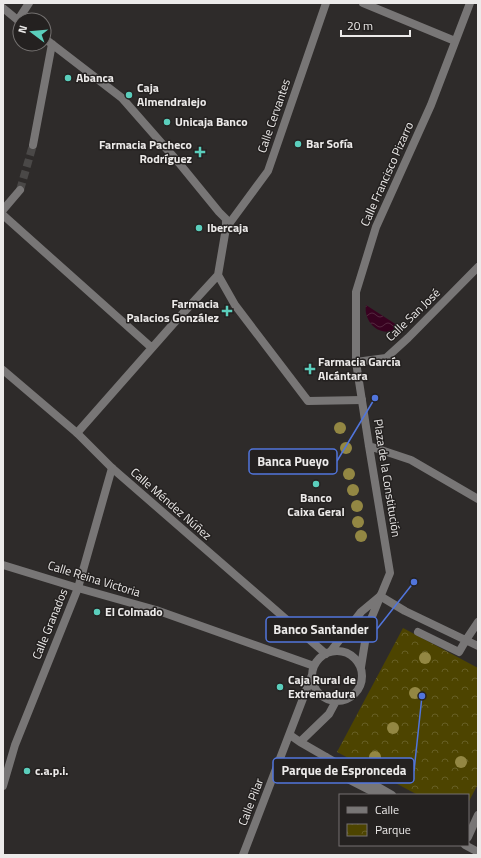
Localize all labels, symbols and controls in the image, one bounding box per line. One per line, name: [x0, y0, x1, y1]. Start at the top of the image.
north arrow: [12, 12, 52, 52]
scale bar: [341, 12, 410, 38]
text: 20 m: [347, 16, 373, 35]
text: N: [14, 23, 31, 35]
place label: Abanca: [76, 68, 114, 87]
marker: Abanca: [63, 73, 73, 83]
street label: Calle Cervantes: [252, 76, 295, 156]
place label: Caja Almendralejo: [137, 78, 206, 111]
marker: Caja Almendralejo: [124, 90, 134, 100]
place label: Unicaja Banco: [175, 112, 248, 131]
marker: Unicaja Banco: [162, 117, 172, 127]
street label: Calle Francisco Pizarro: [355, 118, 418, 229]
place label: Bar Sofía: [306, 134, 353, 153]
place label: Farmacia Pacheco Rodríguez: [99, 135, 192, 168]
marker: Bar Sofía: [293, 139, 303, 149]
marker: Farmacia Pacheco Rodríguez: [195, 147, 205, 157]
place label: Ibercaja: [207, 218, 248, 237]
marker: Ibercaja: [194, 223, 204, 233]
street label: Calle San José: [381, 284, 444, 346]
place label: Farmacia Palacios González: [127, 294, 219, 327]
marker: Farmacia Palacios González: [222, 306, 232, 316]
place label: Farmacia García Alcántara: [318, 352, 401, 385]
marker: Farmacia García Alcántara: [305, 364, 315, 374]
street label: Plaza de la Constitución: [369, 418, 406, 538]
callout: Banca Pueyo: [249, 449, 337, 474]
text: Banca Pueyo: [257, 451, 329, 471]
street label: Calle Méndez Núñez: [127, 463, 216, 544]
marker: Banco Caixa Geral: [311, 479, 321, 489]
place label: Banco Caixa Geral: [287, 488, 345, 521]
street label: Calle Reina Victoria: [45, 555, 143, 602]
street label: Calle Granados: [27, 585, 73, 662]
place label: El Colmado: [105, 602, 163, 621]
marker: El Colmado: [92, 607, 102, 617]
callout: Banco Santander: [266, 617, 377, 642]
text: Banco Santander: [273, 619, 369, 639]
place label: Caja Rural de Extremadura: [288, 670, 356, 703]
marker: Caja Rural de Extremadura: [275, 682, 285, 692]
callout: Parque de Espronceda: [273, 758, 414, 783]
text: Parque de Espronceda: [282, 760, 407, 780]
place label: c.a.p.i.: [35, 761, 68, 780]
marker: c.a.p.i.: [22, 766, 32, 776]
street label: Calle Pilar: [233, 775, 268, 828]
legend: [339, 794, 469, 846]
text: Calle: [375, 800, 399, 819]
text: Parque: [375, 820, 411, 839]

